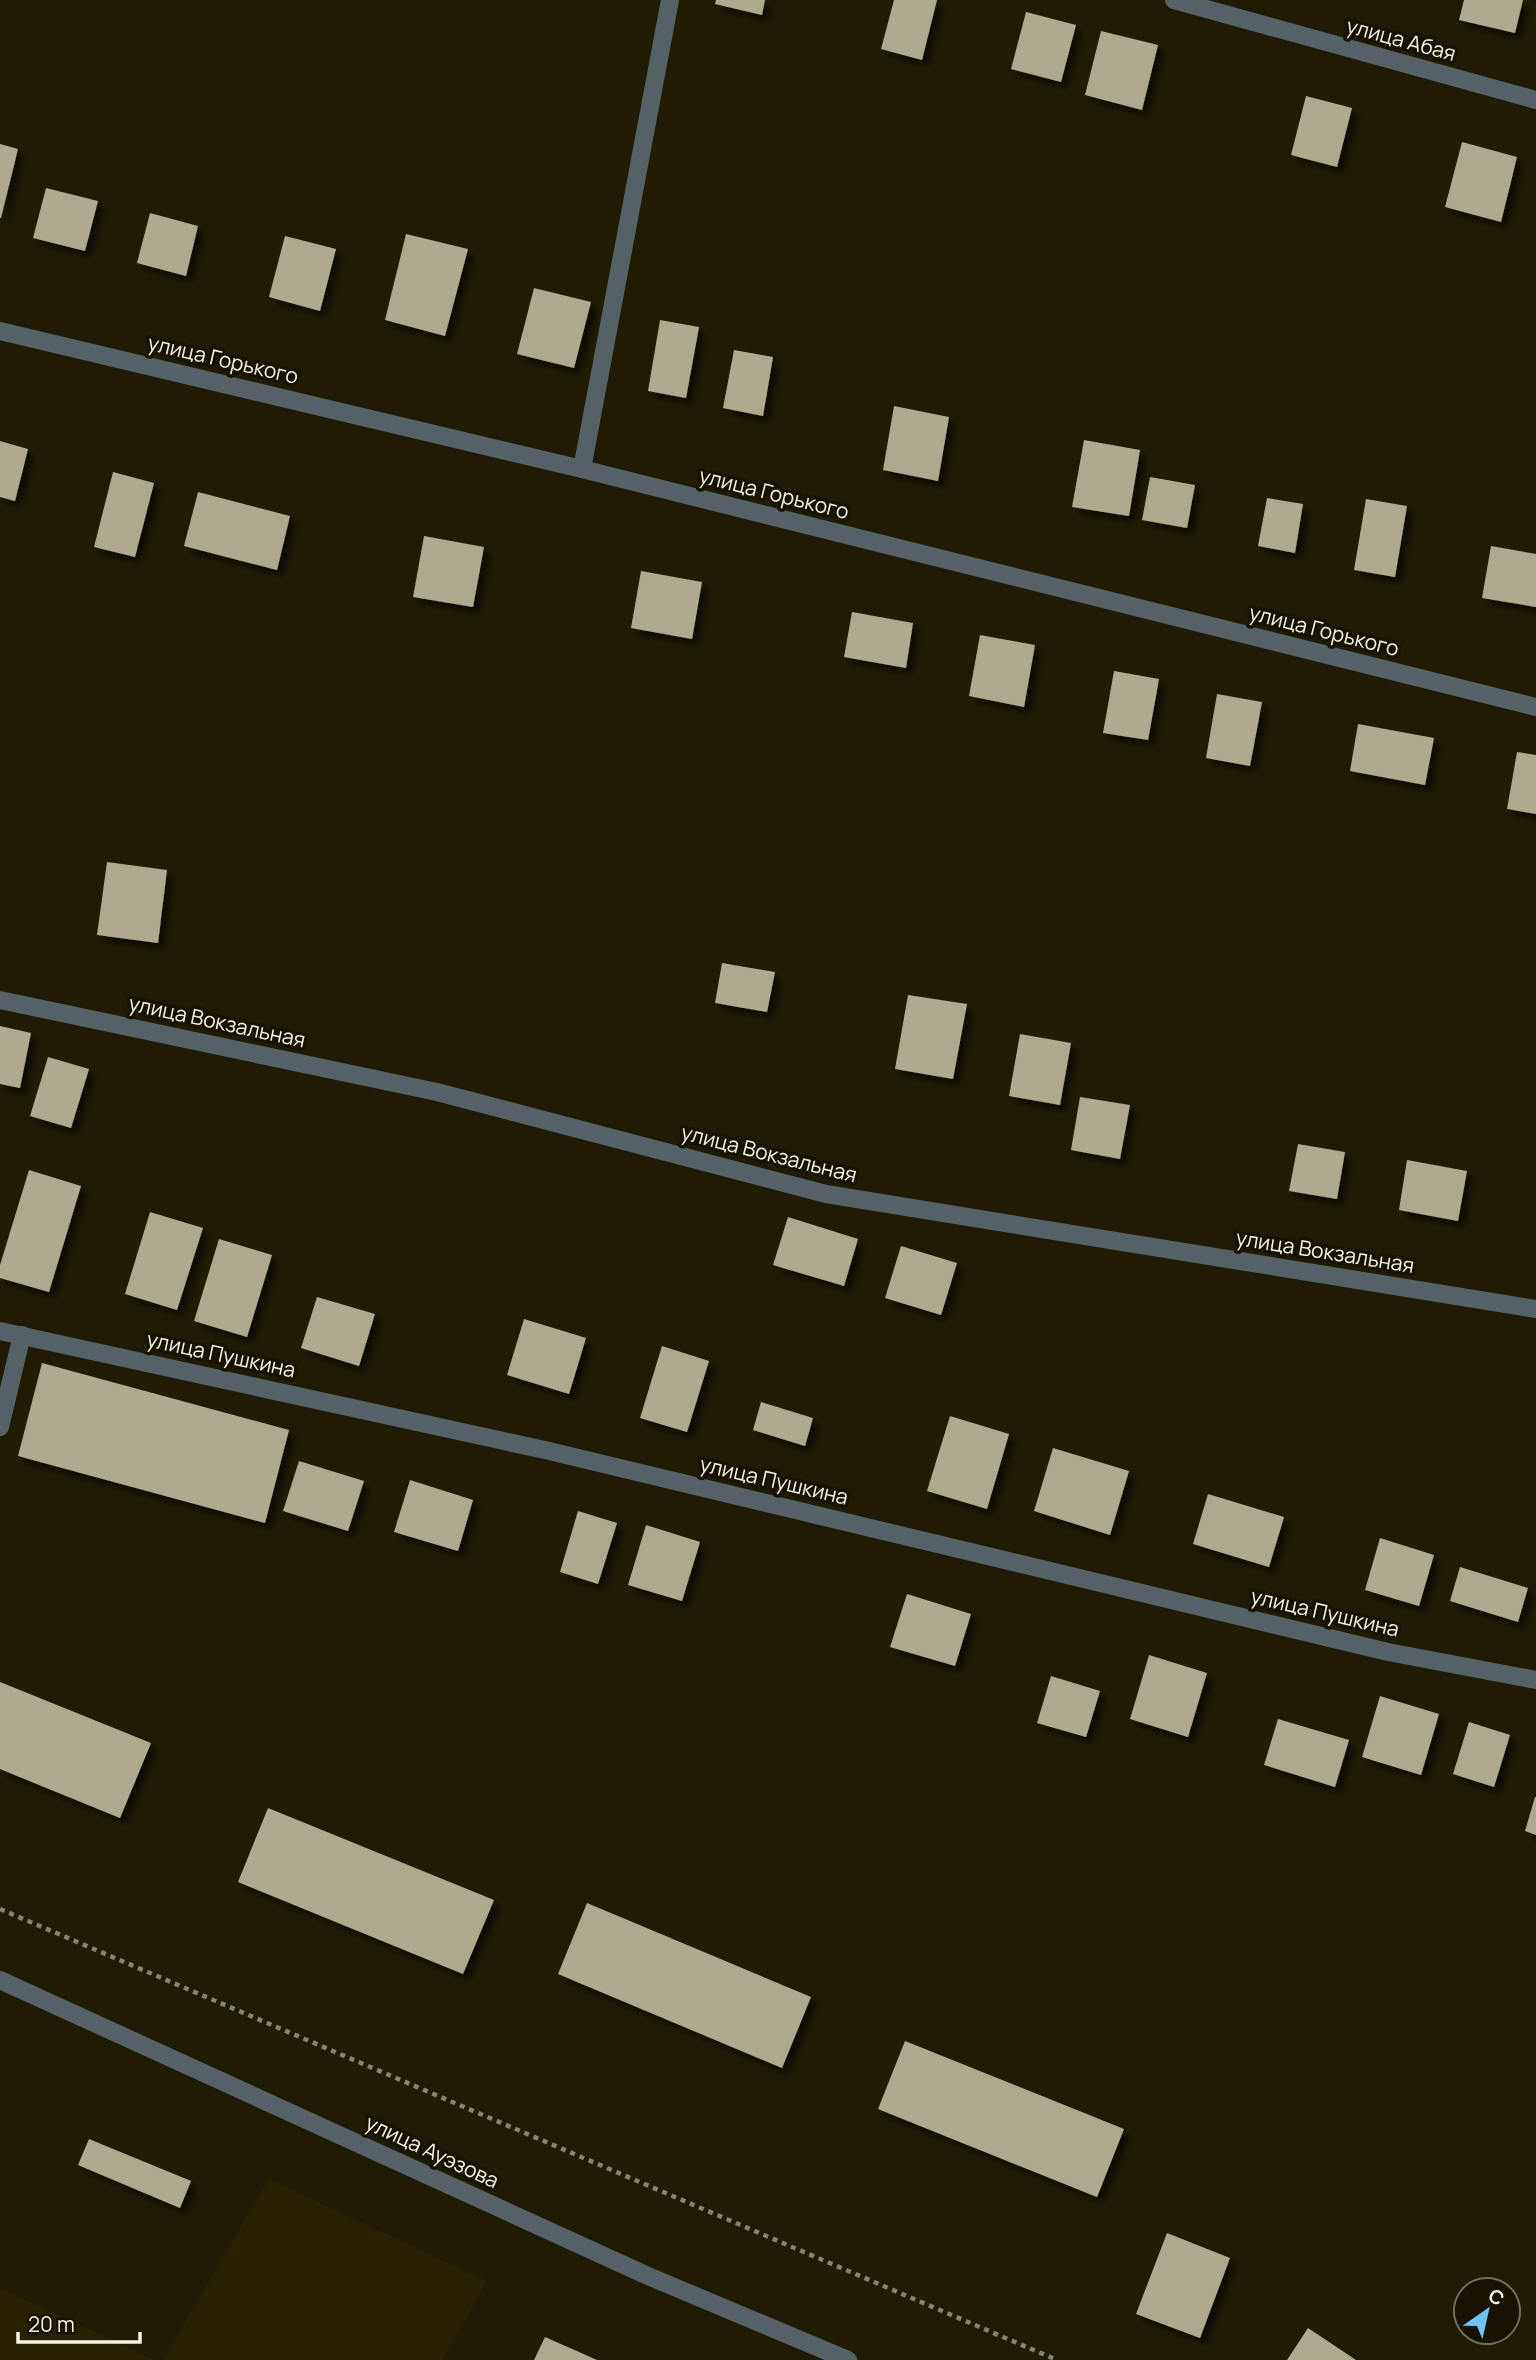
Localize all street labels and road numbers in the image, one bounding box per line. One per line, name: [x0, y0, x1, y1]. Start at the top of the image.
street label: улица Абая: [1343, 11, 1459, 67]
street label: улица Горького: [145, 328, 301, 390]
street label: улица Горького: [696, 461, 852, 525]
street label: улица Горького: [1246, 598, 1402, 662]
street label: улица Вокзальная: [126, 989, 308, 1053]
street label: улица Вокзальная: [678, 1118, 860, 1188]
street label: улица Вокзальная: [1234, 1223, 1416, 1279]
street label: улица Пушкина: [144, 1325, 298, 1383]
street label: улица Пушкина: [697, 1449, 851, 1511]
street label: улица Пушкина: [1248, 1581, 1402, 1643]
street label: улица Ауэзова: [361, 2108, 504, 2194]

